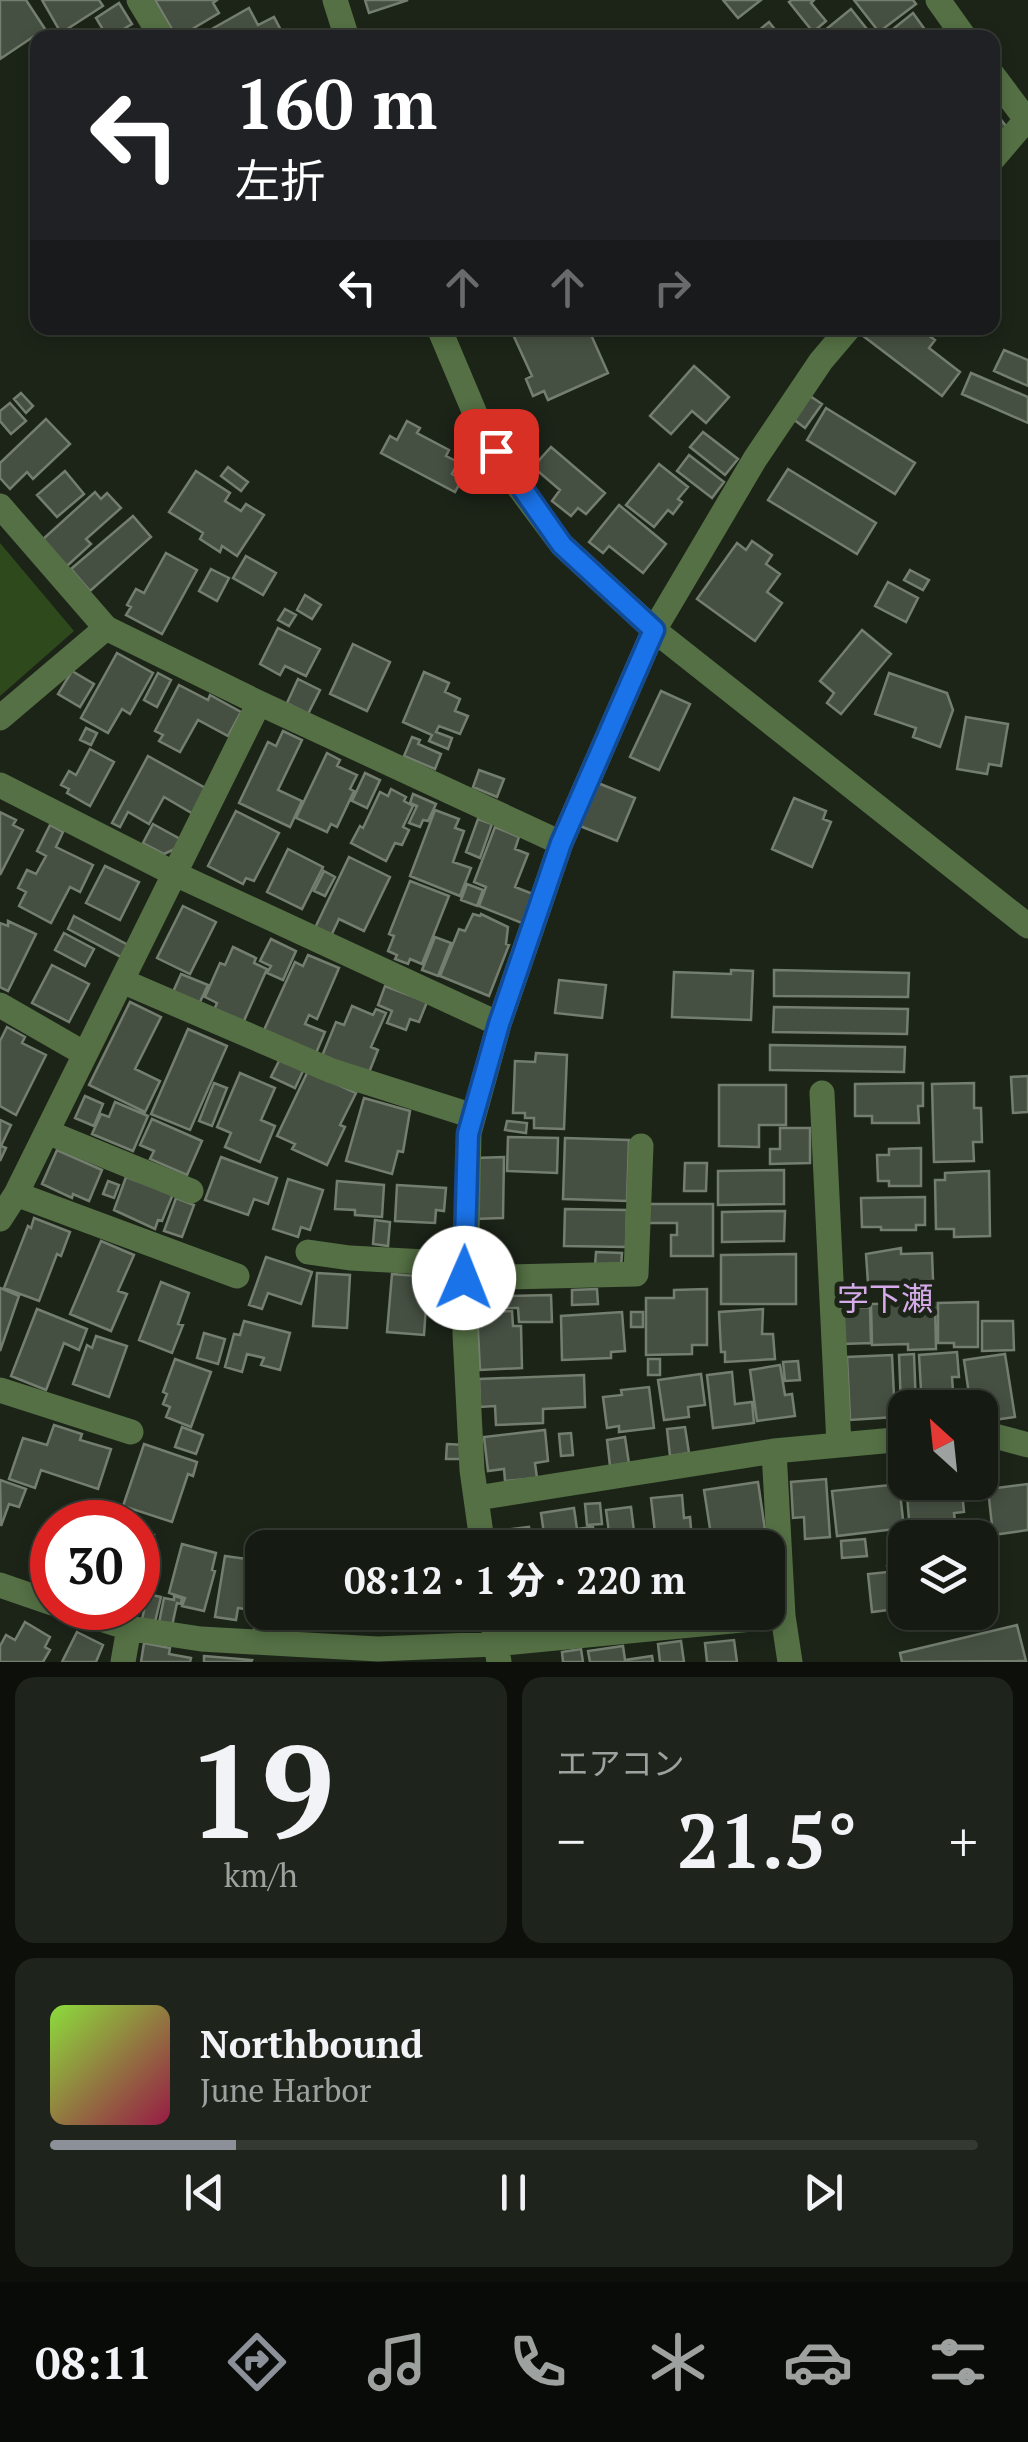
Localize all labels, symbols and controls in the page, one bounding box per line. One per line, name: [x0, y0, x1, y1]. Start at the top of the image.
text: 160 m: [235, 56, 437, 149]
icon: left: [70, 70, 200, 200]
text: 左折: [235, 150, 325, 210]
icon: left: [330, 260, 385, 315]
icon: ahead: [435, 260, 490, 315]
icon: ahead: [540, 260, 595, 315]
icon: right: [645, 260, 700, 315]
pin: [454, 409, 539, 494]
icon: arrive: [469, 424, 524, 479]
position arrow: [412, 1226, 516, 1330]
district label: 字下瀬: [837, 1277, 933, 1319]
north arrow: [888, 1390, 998, 1500]
map controls: [888, 1390, 998, 1630]
speed limit sign: 30: [30, 1500, 160, 1630]
button: layers: [888, 1520, 998, 1630]
text: 08:12 · 1 分 · 220 m: [344, 1555, 686, 1605]
text: 19: [187, 1703, 334, 1875]
text: エアコン: [557, 1742, 685, 1784]
text: 21.5°: [677, 1790, 857, 1889]
text: −: [557, 1804, 586, 1877]
text: +: [949, 1804, 978, 1877]
text: km/h: [224, 1854, 298, 1896]
text: Northbound: [200, 2019, 423, 2069]
text: June Harbor: [200, 2069, 371, 2111]
icon: previous: [177, 2165, 232, 2220]
icon: pause: [486, 2165, 541, 2220]
icon: next: [796, 2165, 851, 2220]
icon: directions: [222, 2327, 292, 2397]
icon: music: [362, 2327, 432, 2397]
icon: phone: [503, 2327, 573, 2397]
icon: climate: [643, 2327, 713, 2397]
icon: car: [783, 2327, 853, 2397]
icon: filters: [923, 2327, 993, 2397]
text: 08:11: [35, 2332, 152, 2392]

